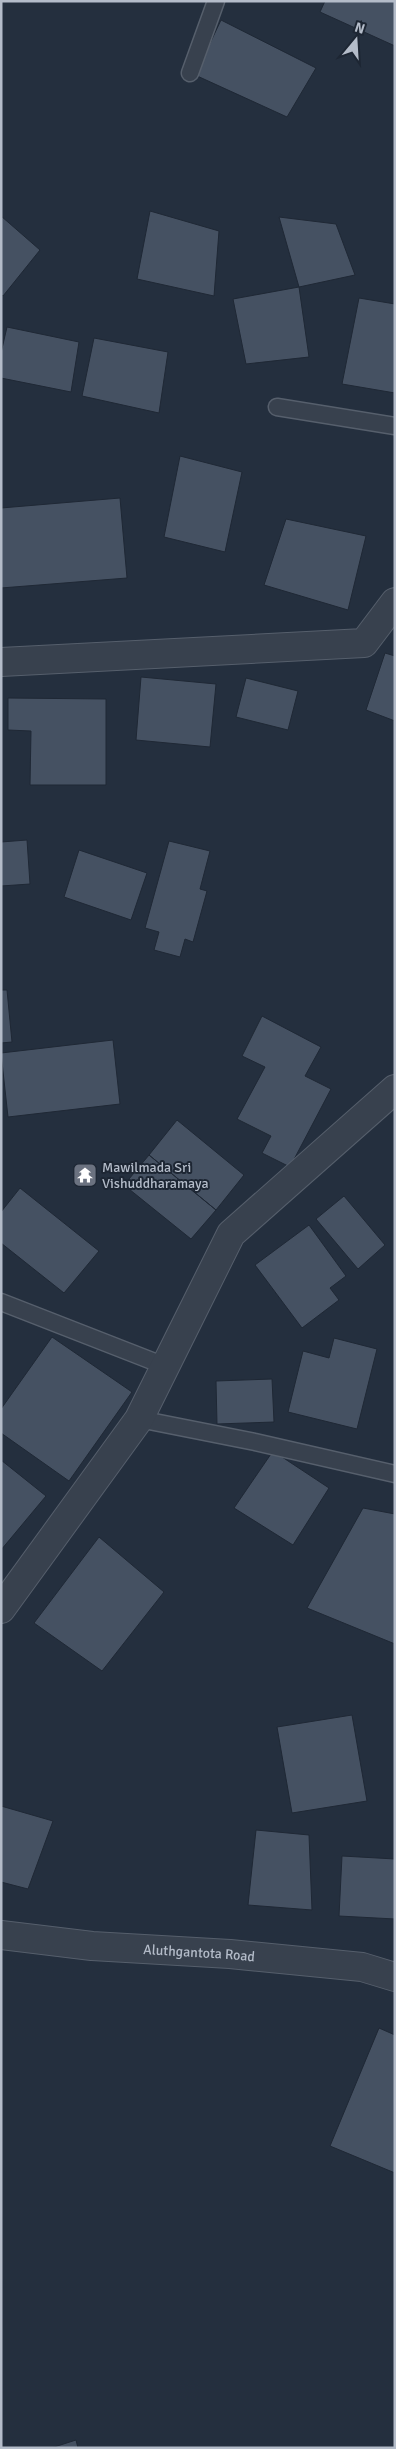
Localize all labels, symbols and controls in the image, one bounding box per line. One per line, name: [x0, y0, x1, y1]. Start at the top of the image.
north arrow: [331, 15, 381, 65]
text: N: [353, 19, 367, 38]
place label: Mawilmada Sri Vishuddharamaya: [102, 1159, 209, 1192]
temple icon: Mawilmada Sri Vishuddharamaya: [72, 1162, 98, 1188]
street label: Aluthgantota Road: [143, 1940, 256, 1965]

